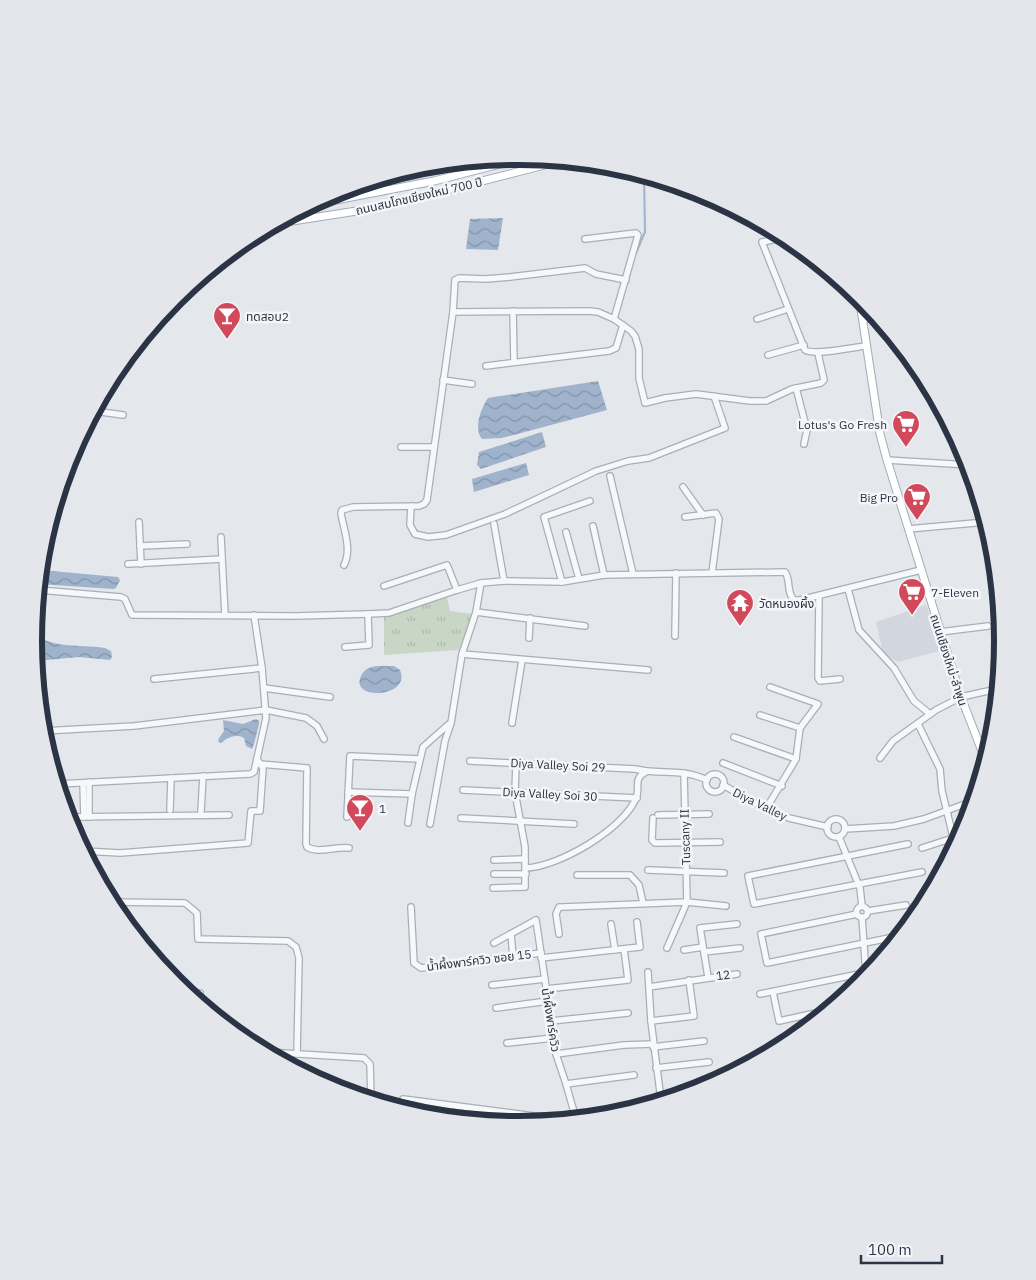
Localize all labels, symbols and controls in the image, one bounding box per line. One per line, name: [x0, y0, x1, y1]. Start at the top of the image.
street label: ถนนสมโภชเชียงใหม่ 700 ปี: [354, 174, 484, 218]
bar icon: ทดสอบ2: [212, 301, 242, 340]
place label: ทดสอบ2: [246, 309, 289, 324]
supermarket icon: Lotus's Go Fresh: [891, 409, 921, 448]
place label: Lotus's Go Fresh: [798, 417, 887, 432]
supermarket icon: Big Pro: [902, 482, 932, 521]
place label: Big Pro: [860, 490, 898, 505]
supermarket icon: 7-Eleven: [897, 577, 927, 616]
place label: 7-Eleven: [931, 585, 979, 600]
temple icon: วัดหนองผึ้ง: [725, 588, 755, 627]
place label: วัดหนองผึ้ง: [759, 595, 814, 611]
street label: ถนนเชียงใหม่-ลำพูน: [927, 612, 971, 708]
street label: Diya Valley Soi 29: [510, 755, 606, 775]
street label: Diya Valley Soi 30: [502, 784, 598, 804]
street label: Diya Valley: [730, 784, 790, 824]
bar icon: 1: [345, 793, 375, 832]
place label: 1: [379, 801, 386, 816]
street label: Tuscany II: [677, 808, 693, 866]
street label: น้ำผึ้งพาร์ควิว ซอย 15: [426, 945, 532, 974]
street label: 12: [715, 967, 731, 983]
street label: น้ำผึ้งพาร์ควิว: [539, 987, 564, 1053]
scale bar: [861, 1232, 942, 1264]
text: 100 m: [868, 1240, 912, 1259]

